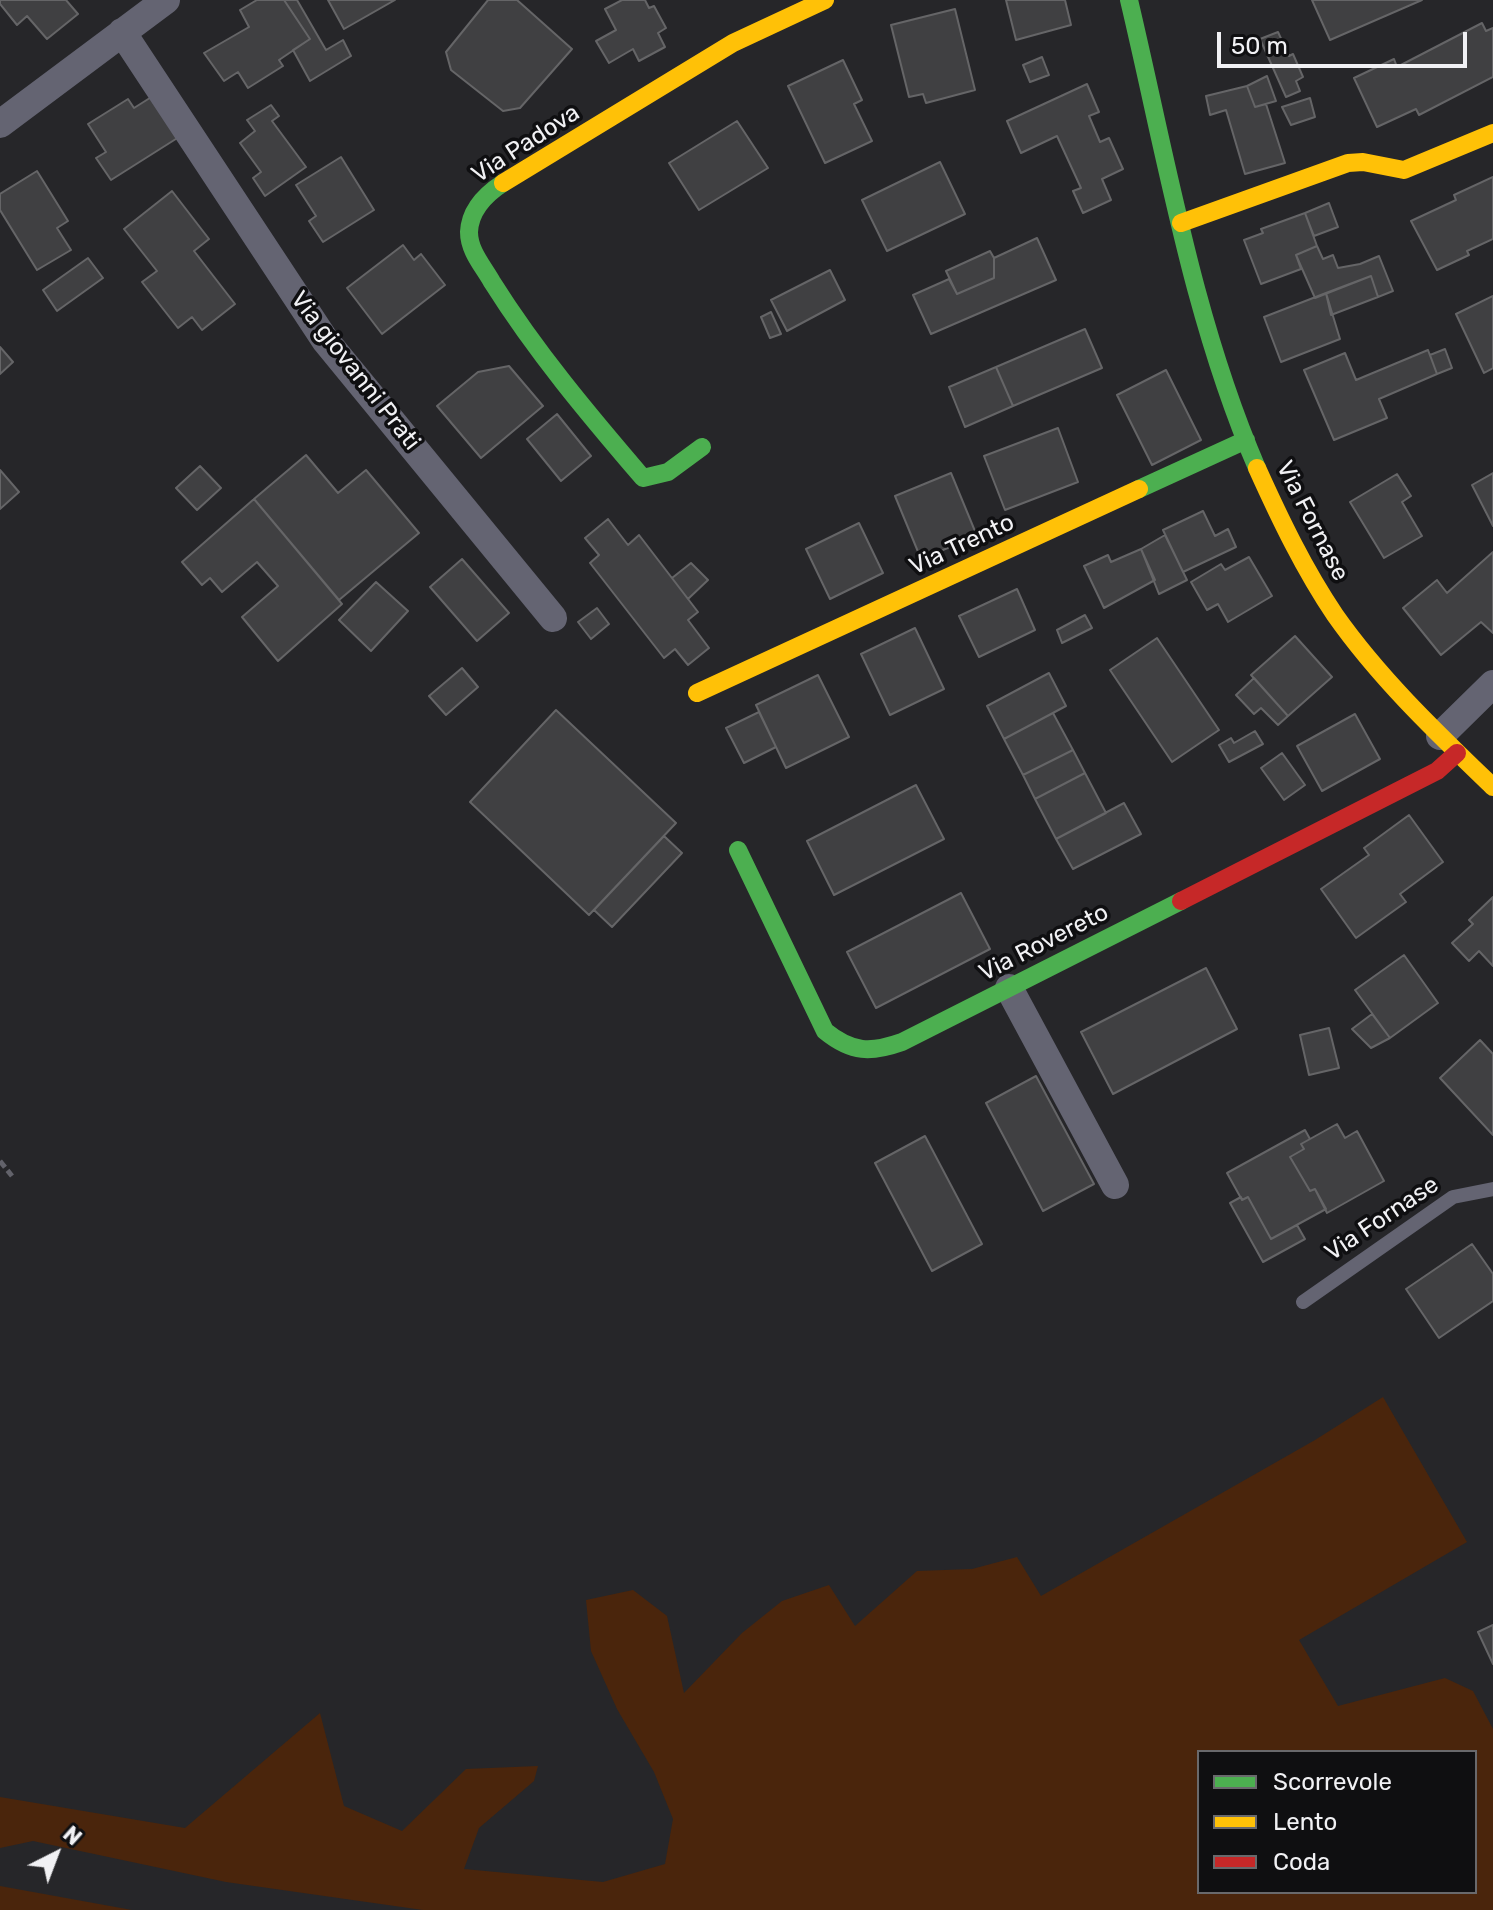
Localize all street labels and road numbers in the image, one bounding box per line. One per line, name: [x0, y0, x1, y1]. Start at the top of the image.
street label: Via Padova: [467, 99, 585, 189]
street label: Via giovanni Prati: [284, 286, 426, 456]
street label: Via Fornase: [1270, 456, 1354, 586]
street label: Via Trento: [905, 508, 1019, 582]
street label: Via Rovereto: [975, 898, 1113, 988]
street label: Via Fornase: [1320, 1171, 1444, 1267]

